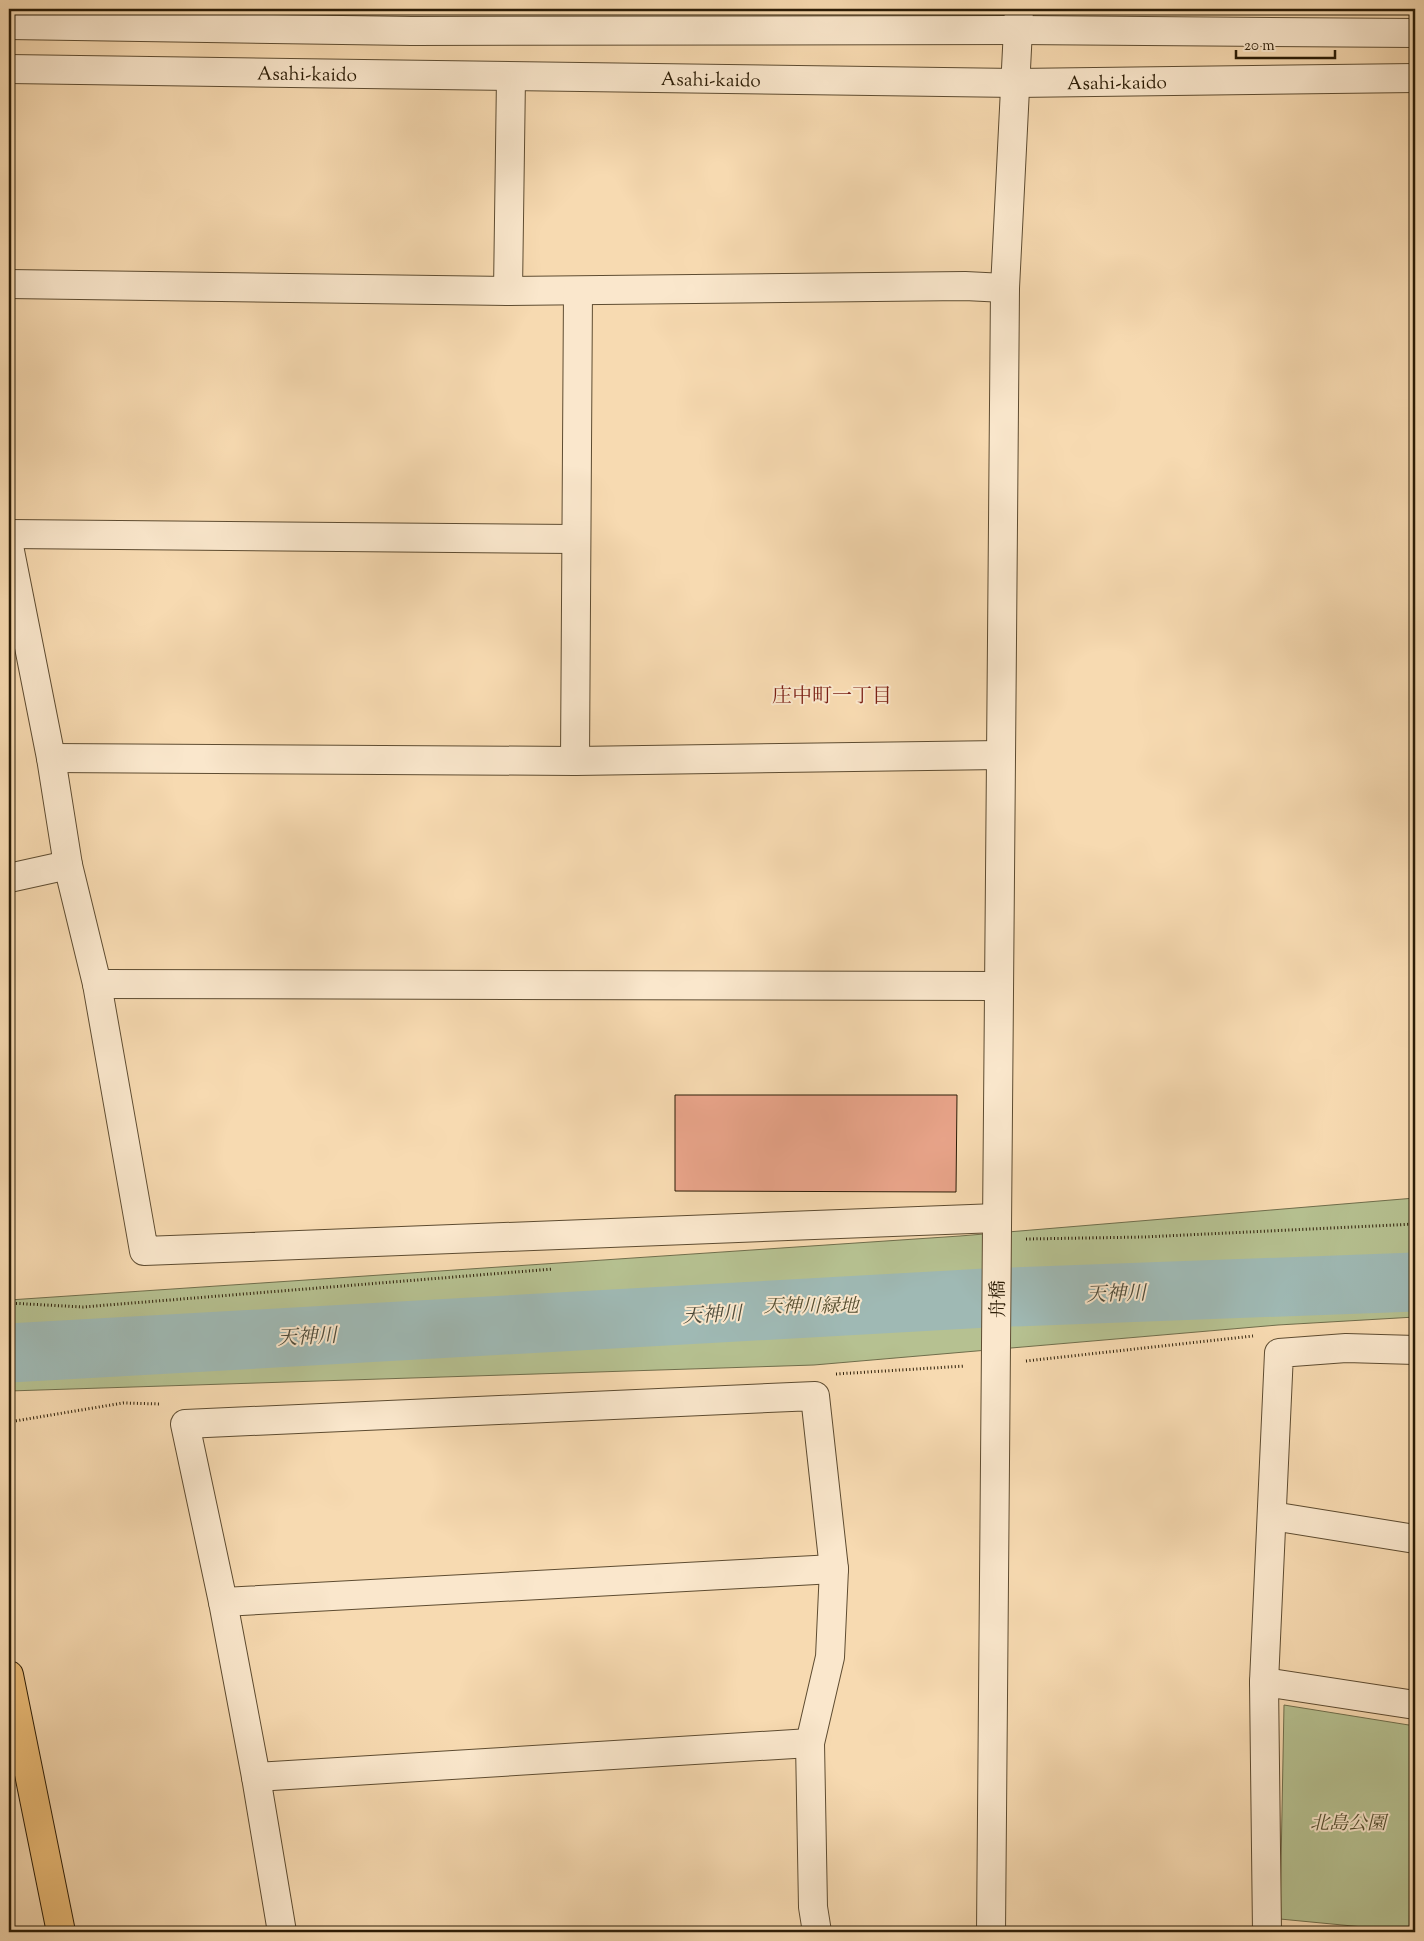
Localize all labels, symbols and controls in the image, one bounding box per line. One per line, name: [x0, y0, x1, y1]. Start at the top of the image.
scale bar: [1236, 28, 1335, 60]
text: 20 m: [1244, 36, 1275, 57]
street label: Asahi-kaido: [257, 61, 357, 90]
street label: Asahi-kaido: [661, 67, 761, 95]
street label: Asahi-kaido: [1067, 70, 1167, 98]
district label: 庄中町一丁目: [772, 683, 892, 712]
street label: 舟橋: [986, 1280, 1013, 1318]
water label: 天神川: [1086, 1280, 1149, 1311]
park label: 天神川緑地: [763, 1294, 860, 1321]
water label: 天神川: [681, 1300, 745, 1333]
water label: 天神川: [276, 1322, 340, 1355]
park label: 北島公園: [1310, 1811, 1389, 1838]

